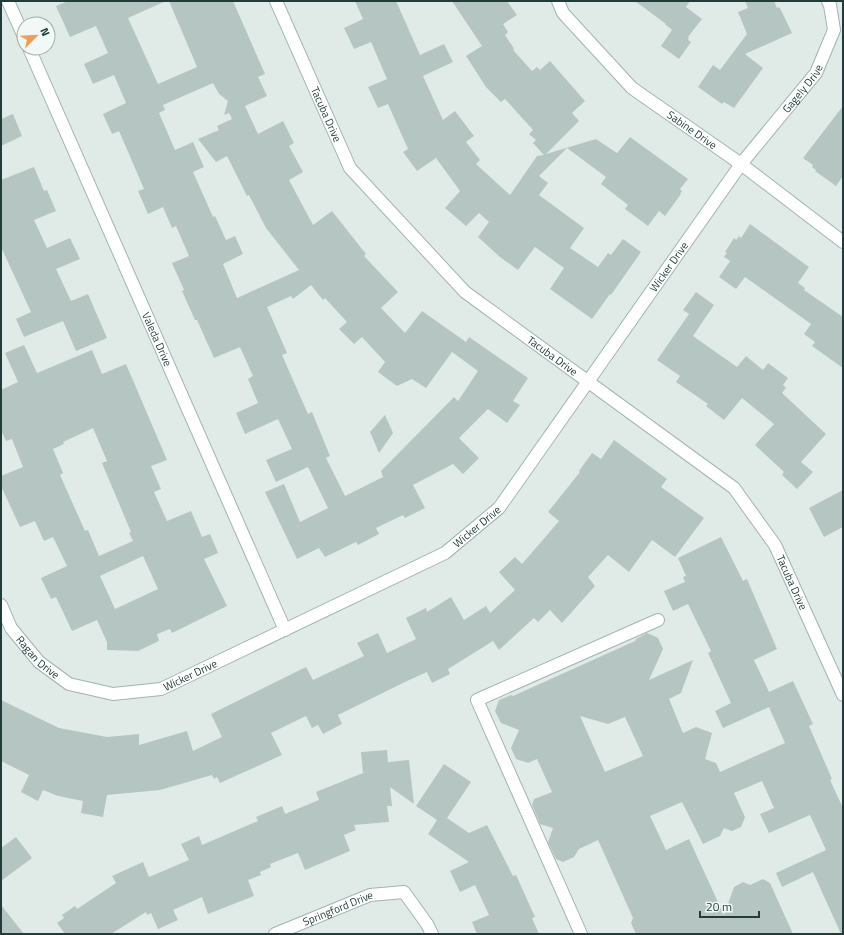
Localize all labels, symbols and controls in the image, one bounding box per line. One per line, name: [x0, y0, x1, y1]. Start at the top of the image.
north arrow: [16, 16, 56, 56]
text: N: [36, 25, 54, 39]
street label: Gagely Drive: [778, 62, 827, 116]
street label: Tacuba Drive: [307, 84, 346, 145]
street label: Sabine Drive: [664, 107, 721, 153]
street label: Wicker Drive: [646, 238, 692, 295]
street label: Valeda Drive: [138, 309, 176, 369]
street label: Tacuba Drive: [524, 332, 581, 380]
street label: Wicker Drive: [449, 501, 505, 551]
street label: Tacuba Drive: [773, 552, 812, 613]
street label: Ragan Drive: [12, 632, 63, 683]
street label: Wicker Drive: [161, 655, 220, 695]
street label: Springford Drive: [300, 887, 374, 930]
scale bar: [700, 893, 759, 919]
text: 20 m: [706, 897, 732, 916]

